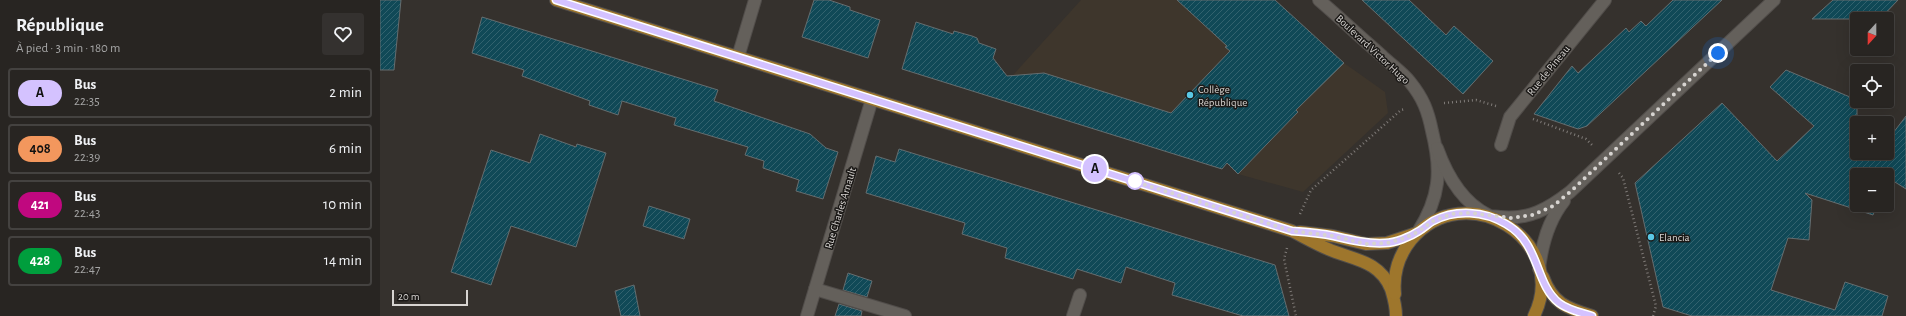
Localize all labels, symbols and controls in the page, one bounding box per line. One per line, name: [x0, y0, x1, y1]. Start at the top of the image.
north arrow: [1850, 12, 1894, 56]
map controls: [1850, 12, 1894, 212]
button: heart: [322, 13, 364, 55]
street label: Boulevard Victor Hugo: [1334, 13, 1412, 86]
text: République: [16, 16, 104, 35]
text: À pied · 3 min · 180 m: [16, 42, 120, 55]
street label: Rue de Pineau: [1525, 43, 1572, 97]
your location: [1708, 43, 1728, 63]
button: locate: [1850, 64, 1894, 108]
text: Bus: [74, 77, 96, 92]
place label: Collège République: [1198, 84, 1247, 108]
text: 2 min: [329, 85, 362, 100]
text: A: [36, 86, 44, 100]
marker: Collège République: [1185, 90, 1195, 100]
text: 22:35: [74, 95, 100, 108]
button: +: [1850, 116, 1894, 160]
text: Bus: [74, 133, 96, 148]
text: 6 min: [329, 141, 362, 156]
text: 408: [29, 142, 51, 156]
text: 22:39: [74, 151, 100, 164]
line badge: A: [1082, 156, 1108, 182]
text: A: [1091, 162, 1099, 176]
street label: Rue Charles Arnault: [823, 166, 858, 250]
button: −: [1850, 168, 1894, 212]
unlabelled marker: [1126, 172, 1144, 190]
text: Bus: [74, 189, 96, 204]
text: 10 min: [323, 197, 362, 212]
text: 421: [31, 198, 49, 212]
text: 22:43: [74, 207, 100, 220]
marker: Elancia: [1646, 232, 1656, 242]
place label: Elancia: [1659, 232, 1690, 243]
text: Bus: [74, 245, 96, 260]
text: 14 min: [324, 253, 362, 268]
text: 428: [30, 254, 50, 268]
text: 22:47: [74, 263, 100, 276]
scale bar: [392, 288, 468, 307]
text: 20 m: [398, 291, 419, 302]

